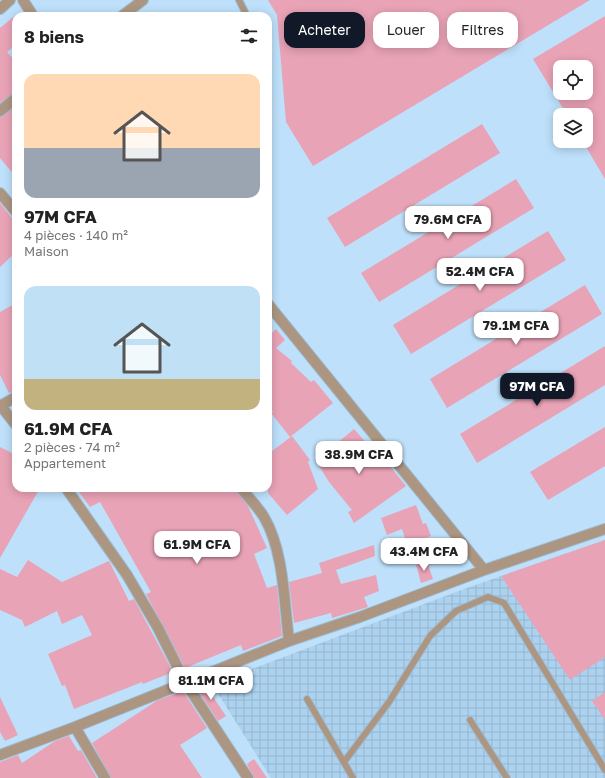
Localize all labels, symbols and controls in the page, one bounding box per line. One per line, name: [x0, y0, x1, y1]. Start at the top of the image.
chip: Acheter: [284, 12, 365, 48]
chip: Louer: [373, 12, 439, 48]
chip: Filtres: [447, 12, 518, 48]
icon: filters: [238, 25, 260, 47]
text: 8 biens: [24, 26, 84, 47]
map controls: [553, 60, 593, 148]
button: locate: [553, 60, 593, 100]
icon: home: [106, 100, 178, 172]
button: layers: [553, 108, 593, 148]
text: 97M CFA: [24, 206, 97, 227]
pin: 79.6M CFA: [402, 206, 494, 240]
text: 79.6M CFA: [414, 211, 482, 227]
text: 4 pièces · 140 m²: [24, 227, 128, 243]
text: Maison: [24, 243, 69, 259]
pin: 52.4M CFA: [434, 258, 526, 292]
text: 52.4M CFA: [446, 263, 514, 279]
icon: home: [106, 312, 178, 384]
pin: 79.1M CFA: [470, 312, 562, 346]
text: 79.1M CFA: [483, 317, 549, 333]
pin: 97M CFA: [500, 373, 574, 407]
text: 97M CFA: [509, 378, 565, 394]
text: 61.9M CFA: [24, 418, 113, 439]
text: 2 pièces · 74 m²: [24, 439, 120, 455]
pin: 38.9M CFA: [313, 441, 405, 475]
text: 38.9M CFA: [324, 446, 394, 462]
text: Appartement: [24, 455, 106, 471]
pin: 61.9M CFA: [151, 531, 243, 565]
text: 61.9M CFA: [163, 536, 231, 552]
pin: 43.4M CFA: [378, 538, 470, 572]
text: 43.4M CFA: [390, 543, 458, 559]
pin: 81.1M CFA: [165, 667, 257, 701]
text: 81.1M CFA: [178, 672, 244, 688]

